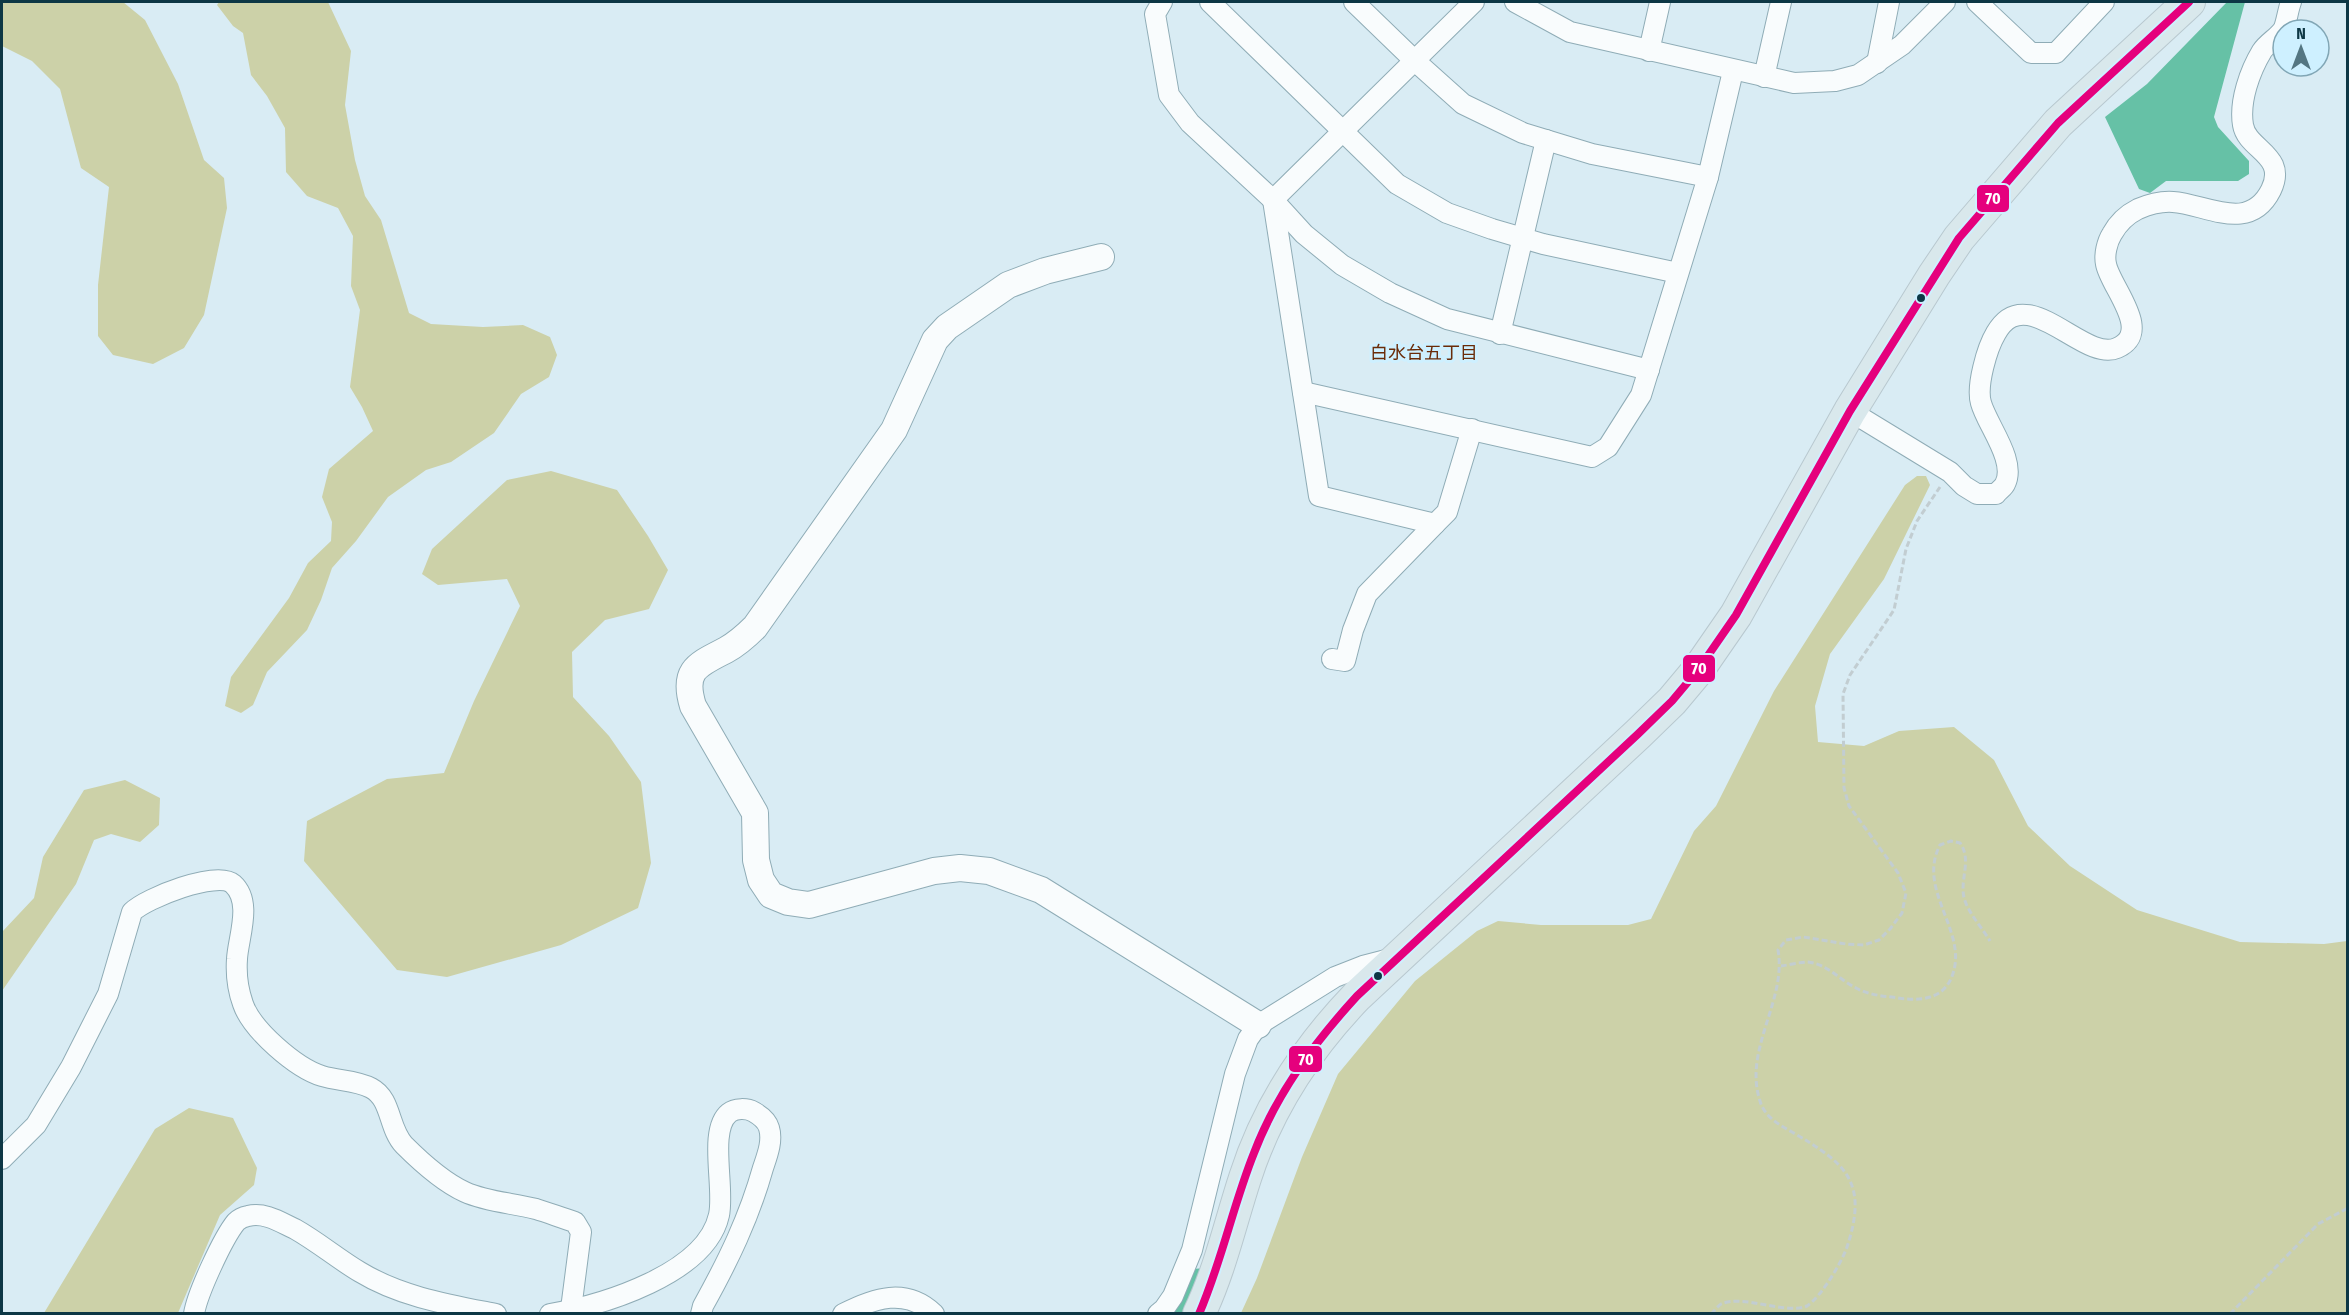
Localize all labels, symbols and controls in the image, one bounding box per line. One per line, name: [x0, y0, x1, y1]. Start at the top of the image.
north arrow: [2271, 18, 2331, 78]
text: N: [2296, 24, 2306, 43]
line badge: 70: [1976, 184, 2010, 213]
text: 70: [1985, 189, 2001, 208]
unlabelled marker: [1915, 292, 1927, 304]
district label: 白水台五丁目: [1370, 342, 1478, 364]
line badge: 70: [1682, 654, 1716, 683]
text: 70: [1691, 659, 1707, 678]
unlabelled marker: [1372, 970, 1384, 982]
line badge: 70: [1288, 1045, 1323, 1073]
text: 70: [1298, 1050, 1314, 1069]

